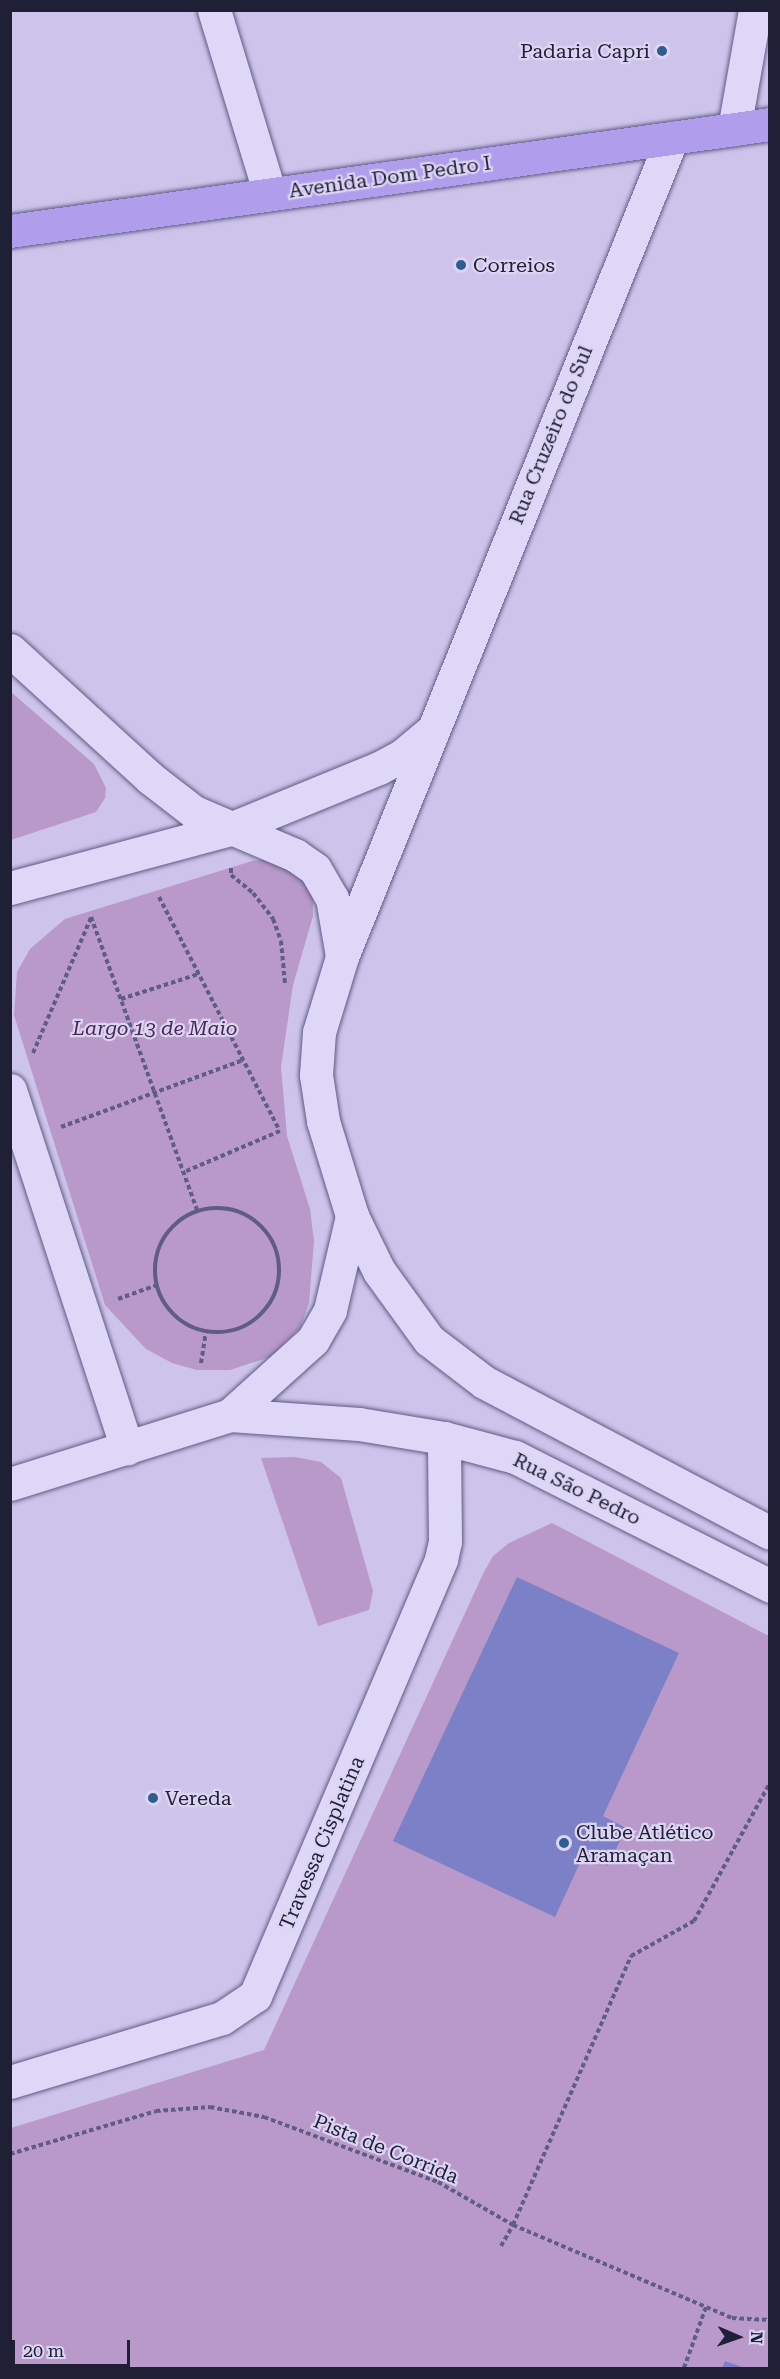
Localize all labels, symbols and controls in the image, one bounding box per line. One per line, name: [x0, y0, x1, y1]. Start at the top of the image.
place label: Padaria Capri: [520, 39, 650, 63]
marker: Padaria Capri: [655, 44, 669, 58]
street label: Avenida Dom Pedro I: [287, 151, 493, 203]
place label: Correios: [473, 253, 555, 277]
marker: Correios: [454, 258, 468, 272]
street label: Rua Cruzeiro do Sul: [504, 342, 598, 528]
park label: Largo 13 de Maio: [73, 1016, 237, 1040]
street label: Rua São Pedro: [509, 1448, 645, 1530]
street label: Travessa Cisplatina: [275, 1753, 369, 1933]
place label: Vereda: [165, 1786, 232, 1810]
marker: Vereda: [146, 1791, 160, 1805]
place label: Clube Atlético Aramaçan: [576, 1820, 714, 1867]
marker: Clube Atlético Aramaçan: [557, 1836, 571, 1850]
street label: Pista de Corrida: [310, 2109, 462, 2189]
north arrow: [708, 2307, 768, 2367]
scale bar: [15, 2328, 134, 2366]
text: N: [747, 2331, 766, 2344]
text: 20 m: [23, 2340, 64, 2361]

